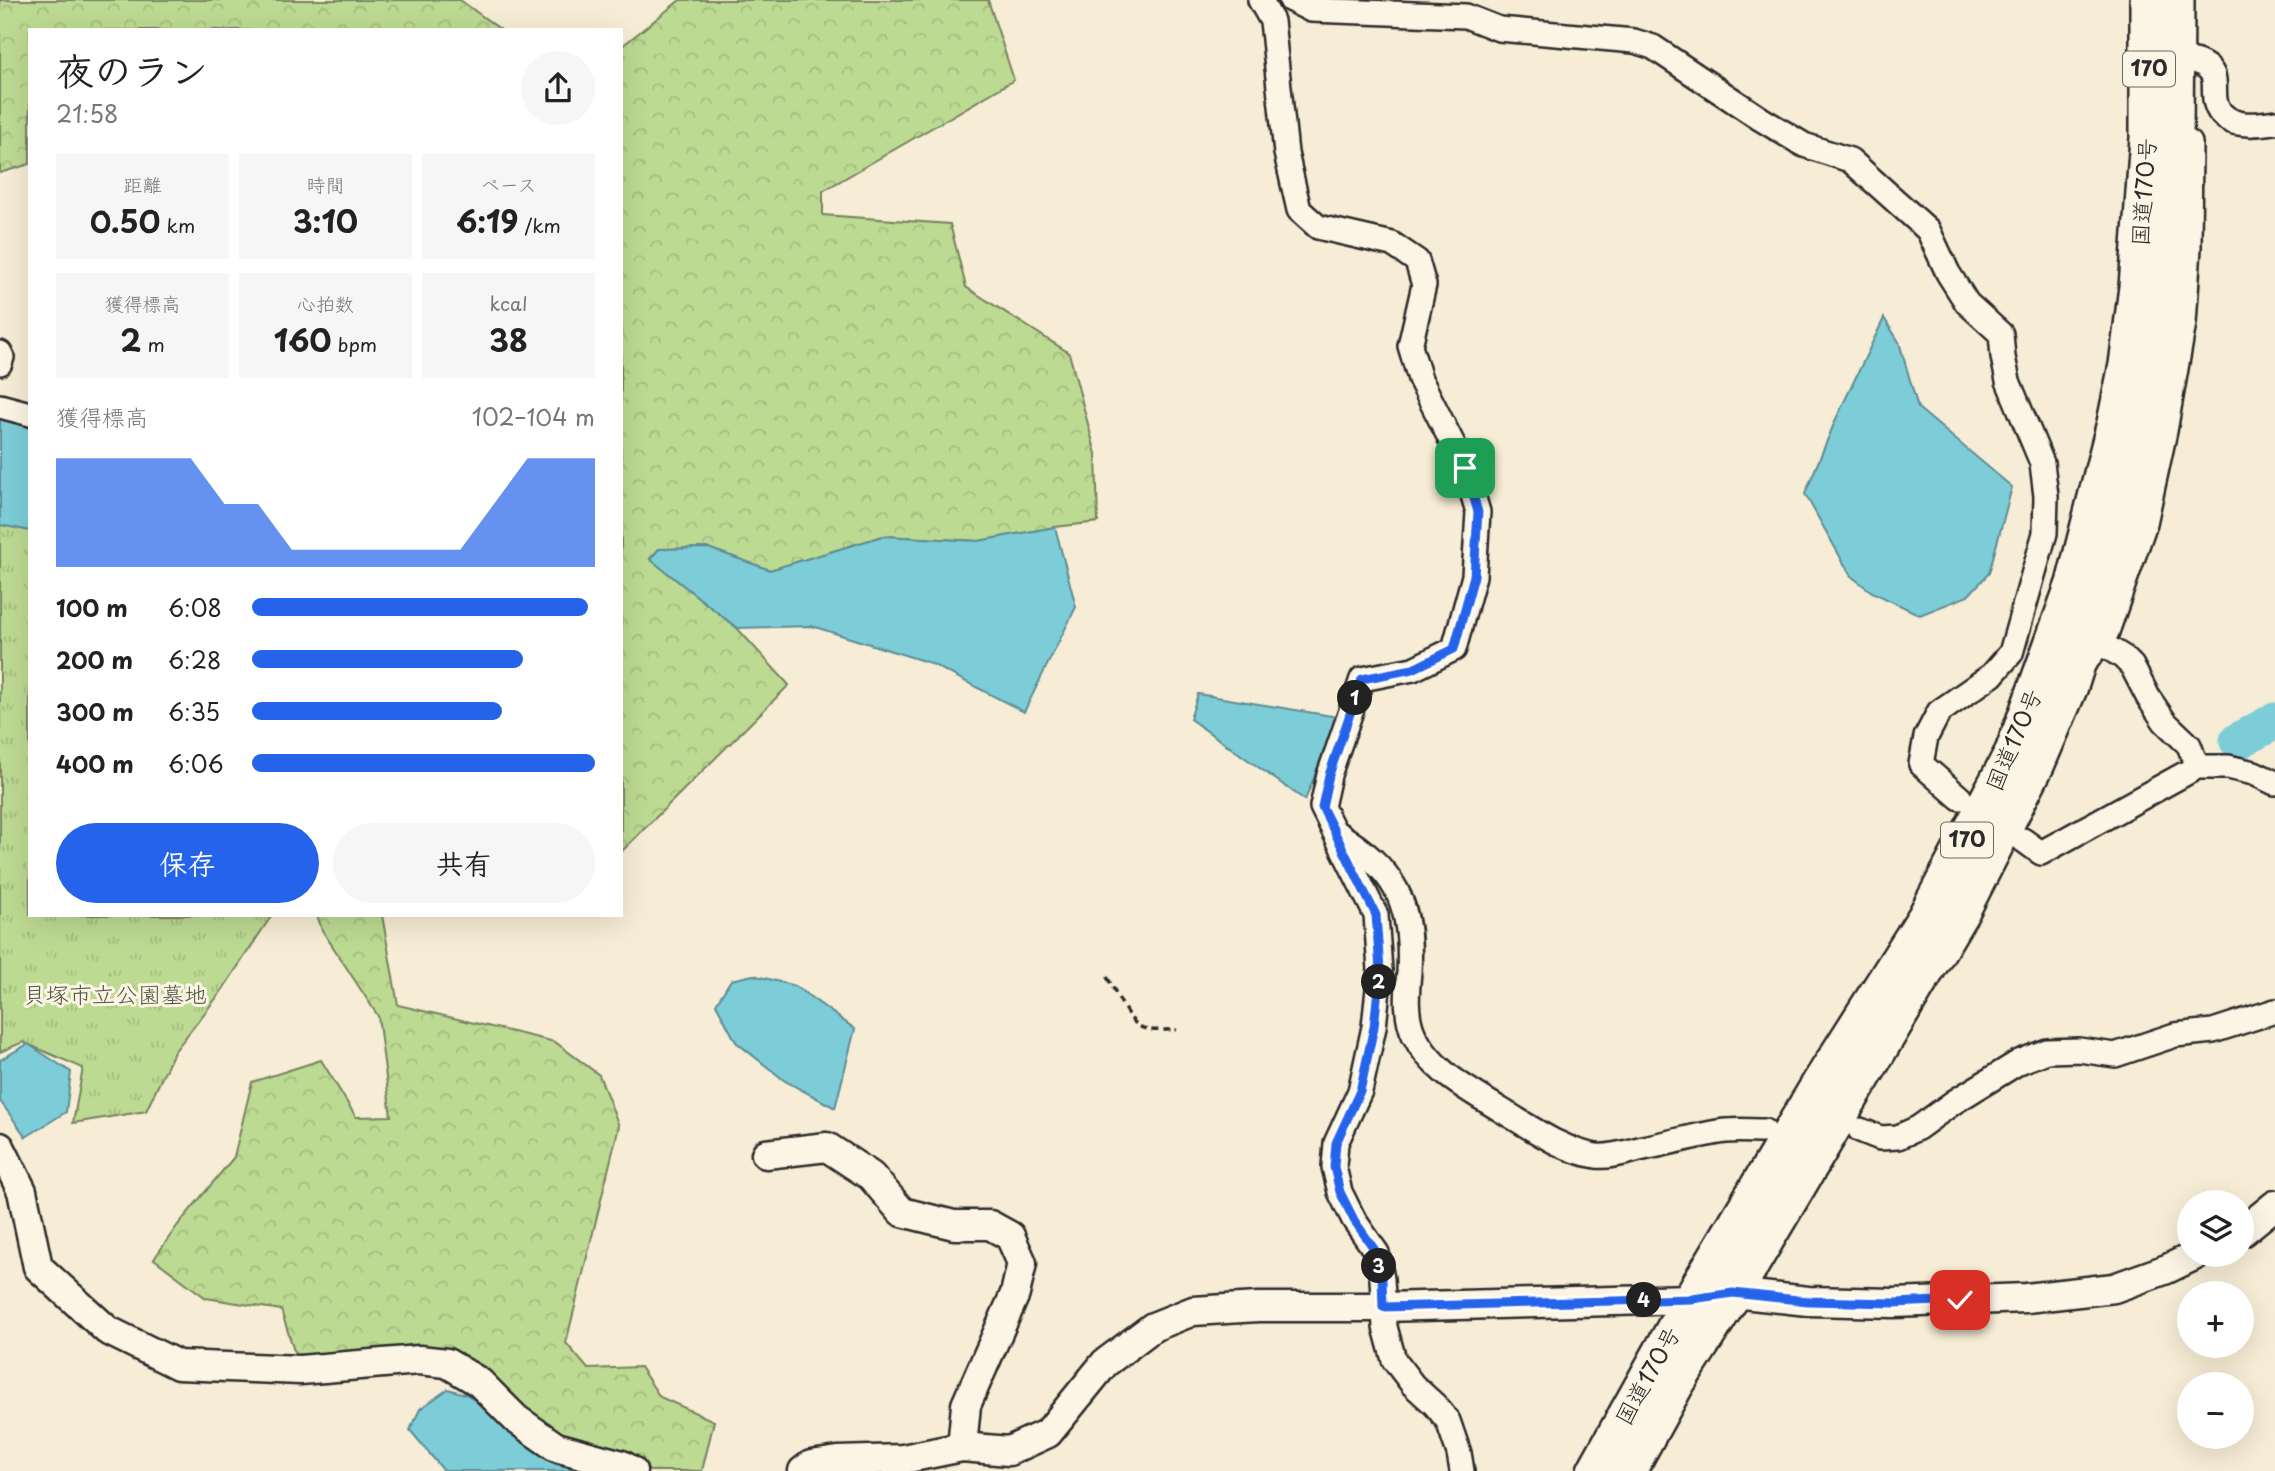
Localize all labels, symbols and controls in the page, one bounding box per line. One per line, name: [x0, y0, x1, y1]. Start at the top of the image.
text: 夜のラン: [56, 41, 208, 98]
button: share: [521, 51, 595, 125]
road number: 170: [2123, 52, 2175, 86]
text: 21:58: [56, 96, 118, 131]
street label: 国道170号: [2121, 137, 2164, 247]
text: 距離: [123, 170, 162, 198]
text: 時間: [306, 170, 345, 198]
text: ペース: [481, 170, 536, 198]
text: 0.50: [90, 198, 160, 243]
text: 3:10: [293, 198, 358, 243]
text: 6:19: [456, 198, 518, 243]
text: km: [160, 211, 195, 239]
text: /km: [518, 211, 561, 239]
text: 獲得標高: [104, 289, 181, 317]
text: 心拍数: [297, 289, 354, 317]
text: kcal: [490, 289, 527, 317]
text: 2: [120, 317, 141, 362]
text: 160: [274, 317, 332, 362]
text: 38: [489, 317, 528, 362]
text: m: [141, 330, 165, 358]
text: bpm: [332, 330, 377, 358]
text: 獲得標高: [56, 399, 148, 434]
text: 102–104 m: [472, 399, 595, 434]
pin: [1435, 438, 1495, 498]
icon: arrive: [1446, 449, 1484, 487]
text: 100 m: [56, 590, 128, 625]
text: 6:08: [168, 590, 222, 625]
text: 200 m: [56, 642, 133, 677]
text: 6:28: [168, 642, 221, 677]
pin: 1: [1338, 680, 1372, 716]
text: 1: [1350, 683, 1359, 711]
street label: 国道170号: [1975, 683, 2050, 796]
text: 300 m: [56, 694, 134, 729]
text: 6:35: [168, 694, 220, 729]
text: 400 m: [56, 746, 134, 781]
text: 6:06: [168, 746, 224, 781]
road number: 170: [1941, 822, 1993, 858]
button: 保存: [56, 823, 319, 903]
button: 共有: [333, 823, 595, 903]
pin: 2: [1362, 964, 1396, 1000]
text: 2: [1372, 967, 1385, 995]
park label: 貝塚市立公園墓地: [23, 976, 207, 1011]
map controls: [2177, 1190, 2254, 1449]
button: layers: [2177, 1190, 2254, 1267]
pin: 3: [1362, 1248, 1396, 1284]
text: 3: [1372, 1251, 1385, 1279]
pin: [1930, 1270, 1990, 1330]
icon: check: [1941, 1281, 1979, 1319]
button: +: [2177, 1281, 2254, 1358]
pin: 4: [1626, 1282, 1662, 1318]
text: 4: [1637, 1285, 1650, 1313]
street label: 国道170号: [1605, 1319, 1688, 1431]
button: −: [2177, 1372, 2254, 1449]

